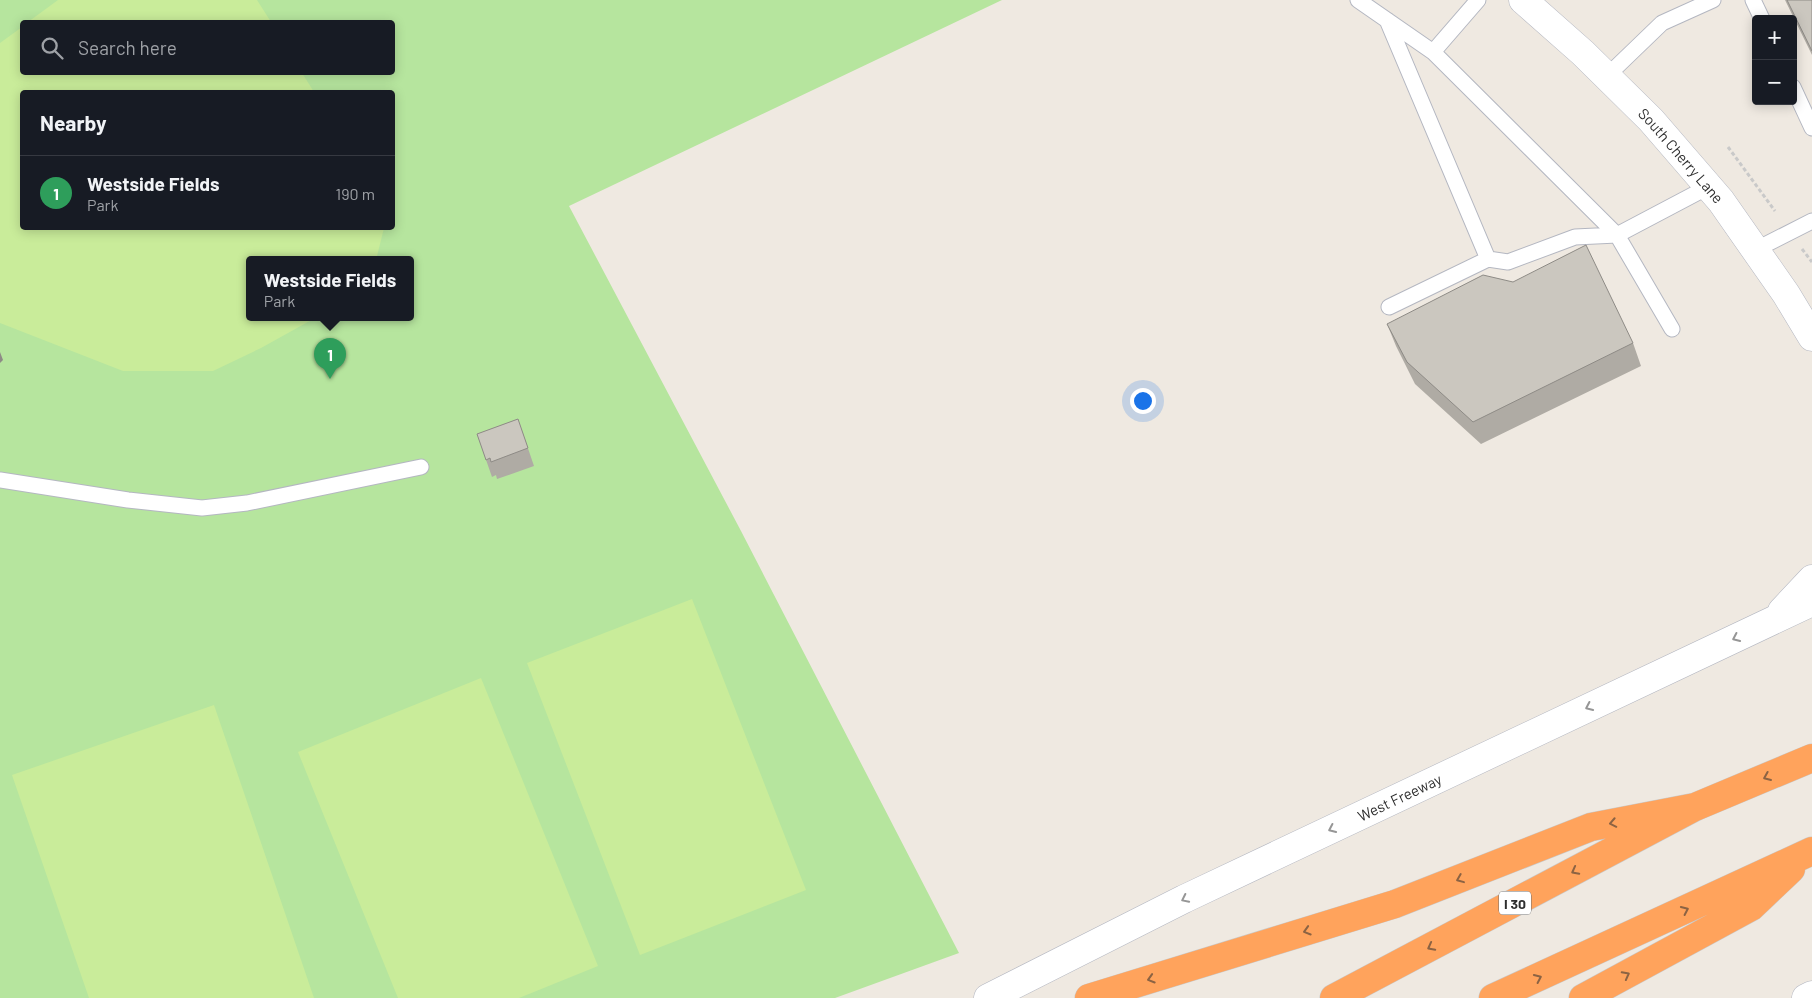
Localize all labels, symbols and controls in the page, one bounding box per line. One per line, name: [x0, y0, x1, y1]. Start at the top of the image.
map controls: [1752, 15, 1797, 105]
button: +: [1752, 15, 1797, 60]
search box: [20, 20, 395, 75]
icon: search: [38, 34, 66, 62]
text: Search here: [78, 36, 177, 59]
button: −: [1752, 60, 1797, 105]
street label: South Cherry Lane: [1635, 104, 1727, 207]
text: Nearby: [40, 110, 106, 135]
text: Westside Fields: [87, 172, 220, 195]
text: 1: [53, 184, 59, 203]
text: 190 m: [336, 184, 375, 203]
text: Park: [87, 195, 118, 214]
popup: [246, 256, 414, 321]
text: Westside Fields: [264, 268, 396, 291]
text: Park: [264, 291, 295, 310]
pin: 1: [314, 338, 346, 379]
your location: [1130, 388, 1156, 414]
one-way arrow: [1732, 631, 1741, 642]
one-way arrow: [1585, 701, 1594, 711]
street label: West Freeway: [1355, 770, 1444, 825]
one-way arrow: [1763, 770, 1772, 781]
one-way arrow: [1608, 817, 1617, 828]
one-way arrow: [1328, 823, 1337, 833]
one-way arrow: [1571, 865, 1580, 875]
one-way arrow: [1456, 872, 1465, 883]
road number: I 30: [1499, 891, 1531, 914]
one-way arrow: [1181, 892, 1190, 903]
one-way arrow: [1680, 905, 1689, 916]
one-way arrow: [1303, 926, 1311, 936]
one-way arrow: [1427, 941, 1436, 951]
one-way arrow: [1621, 971, 1630, 981]
one-way arrow: [1148, 973, 1156, 983]
one-way arrow: [1533, 973, 1542, 984]

